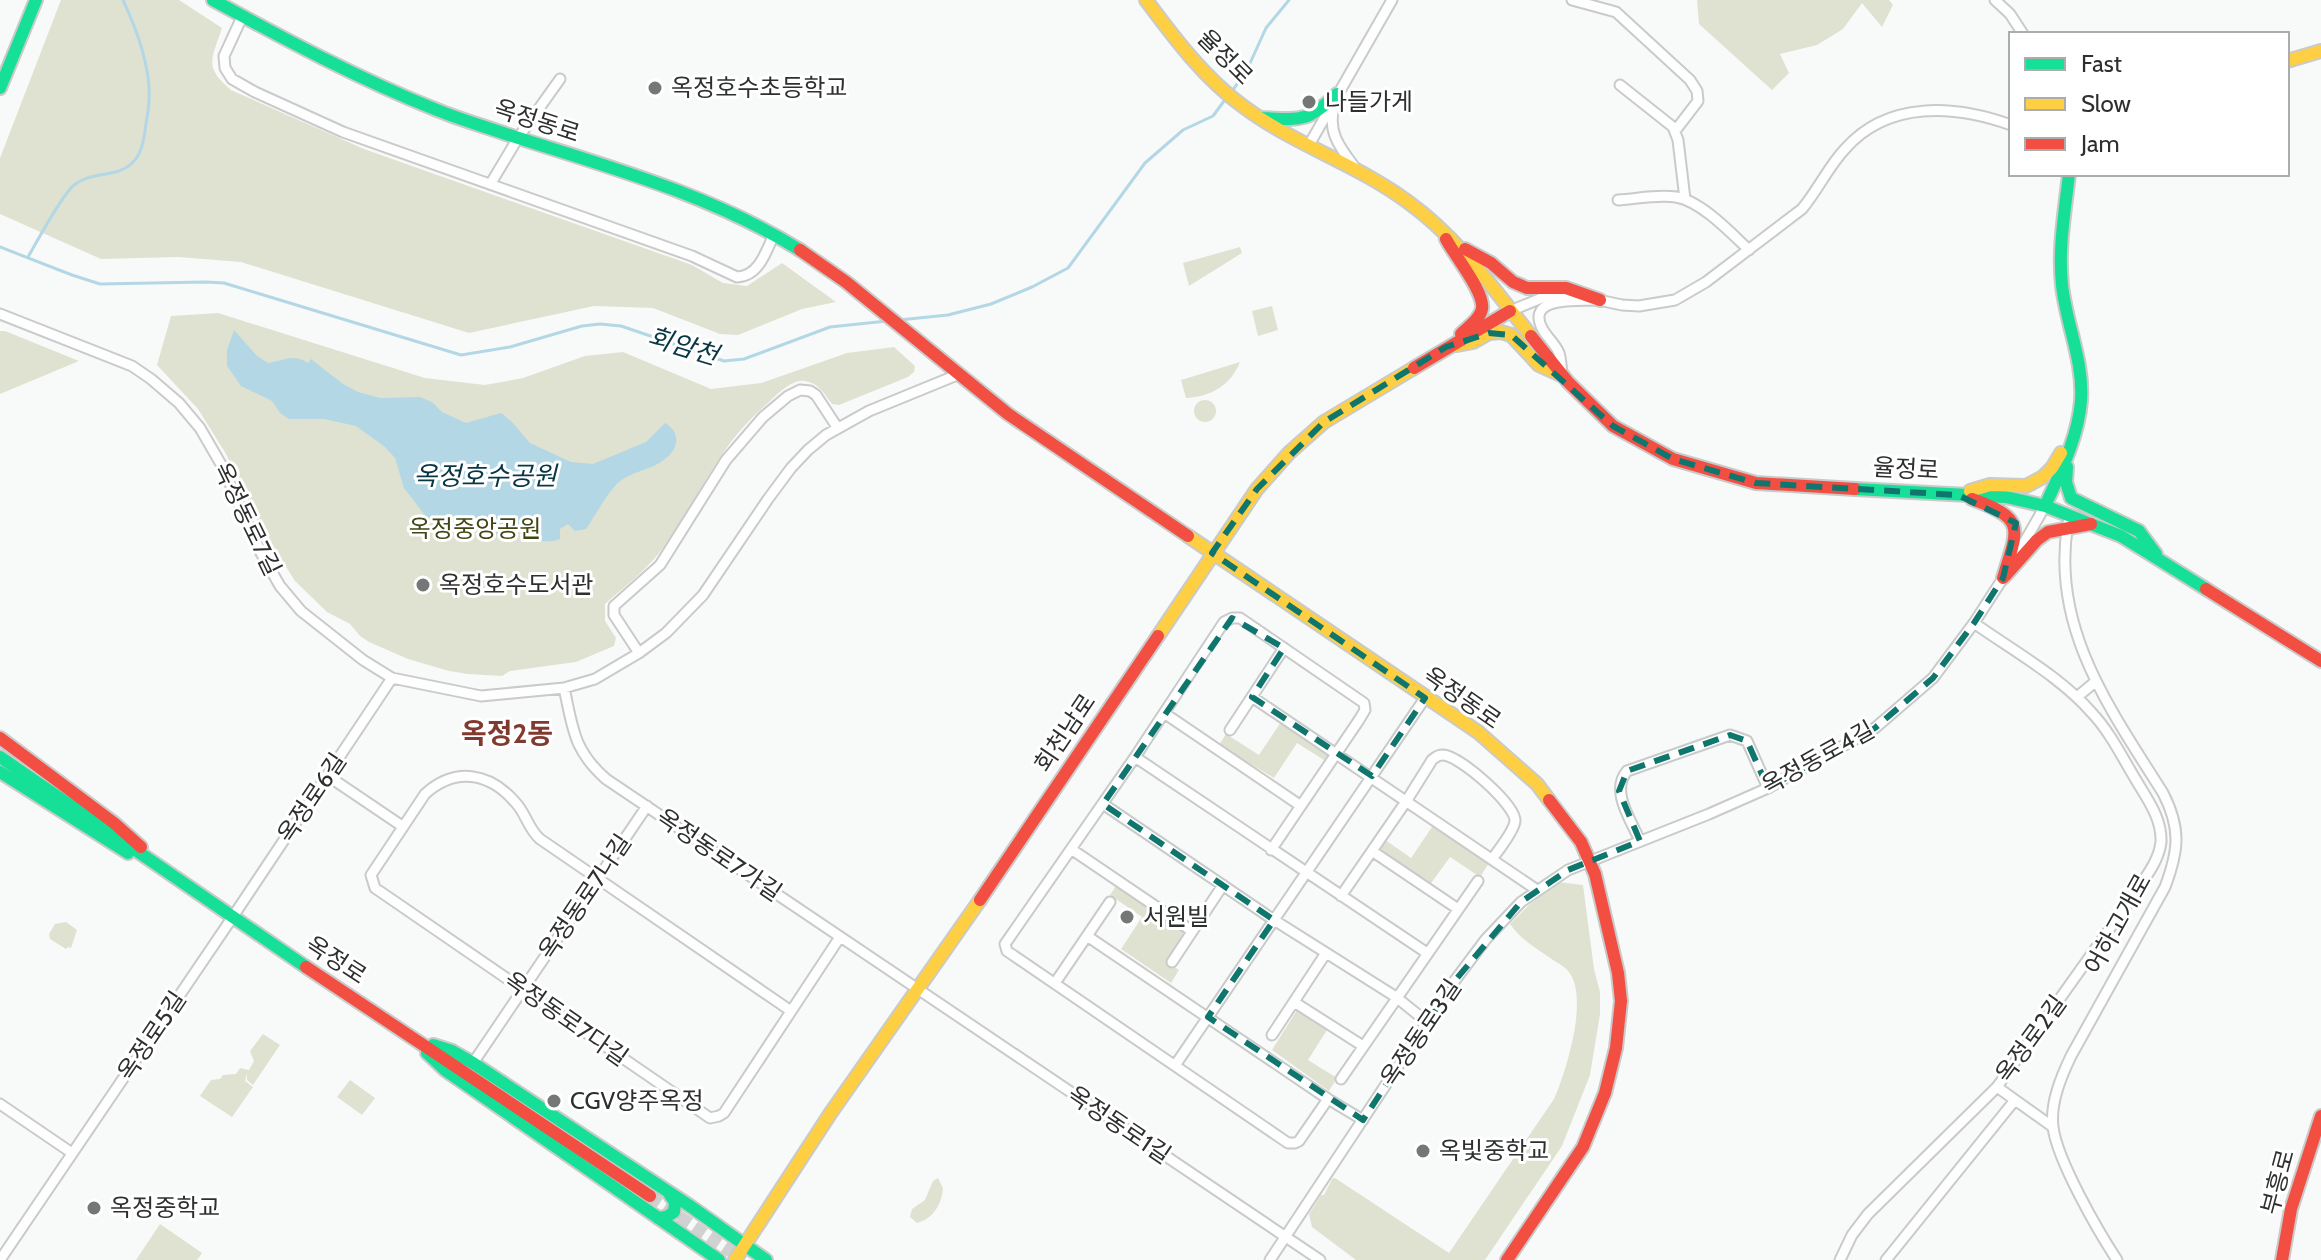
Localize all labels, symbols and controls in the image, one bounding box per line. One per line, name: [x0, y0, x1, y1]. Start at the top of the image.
street label: 율정로: [1192, 23, 1259, 90]
legend: [2009, 32, 2289, 176]
text: Fast: [2081, 49, 2122, 78]
place label: 옥정호수초등학교: [671, 73, 848, 102]
marker: 옥정호수초등학교: [646, 79, 664, 97]
place label: 나들가게: [1325, 87, 1413, 116]
text: Slow: [2081, 89, 2131, 118]
street label: 옥정동로: [491, 93, 584, 148]
marker: 나들가게: [1300, 93, 1318, 111]
text: Jam: [2080, 129, 2119, 158]
water label: 회암천: [644, 320, 725, 373]
street label: 율정로: [1872, 452, 1940, 485]
street label: 옥정동로7길: [208, 457, 287, 580]
water label: 옥정호수공원: [413, 460, 559, 492]
park label: 옥정중앙공원: [409, 514, 541, 543]
place label: 옥정호수도서관: [439, 570, 594, 599]
marker: 옥정호수도서관: [414, 576, 432, 594]
street label: 옥정동로: [1418, 660, 1507, 735]
street label: 회천남로: [1028, 688, 1101, 777]
street label: 옥정동로4길: [1756, 715, 1879, 800]
district label: 옥정2동: [461, 716, 553, 750]
street label: 옥정로6길: [271, 747, 352, 848]
street label: 옥정동로7가길: [651, 802, 787, 907]
street label: 옥정동로7나길: [532, 829, 637, 965]
street label: 어하고개로: [2078, 868, 2157, 979]
place label: 서원빌: [1143, 902, 1209, 931]
marker: 서원빌: [1118, 908, 1136, 926]
street label: 옥정로: [301, 929, 372, 990]
street label: 옥정동로7다길: [499, 965, 634, 1072]
street label: 옥정동로3길: [1374, 973, 1467, 1092]
street label: 옥정로5길: [111, 986, 192, 1086]
street label: 옥정로2길: [1989, 989, 2072, 1088]
street label: 옥정동로1길: [1062, 1080, 1176, 1170]
place label: CGV양주옥정: [570, 1086, 704, 1115]
marker: CGV양주옥정: [545, 1092, 563, 1110]
place label: 옥빛중학교: [1439, 1136, 1549, 1165]
marker: 옥빛중학교: [1414, 1142, 1432, 1160]
street label: 부흥로: [2255, 1146, 2300, 1218]
place label: 옥정중학교: [110, 1193, 220, 1222]
marker: 옥정중학교: [85, 1199, 103, 1217]

